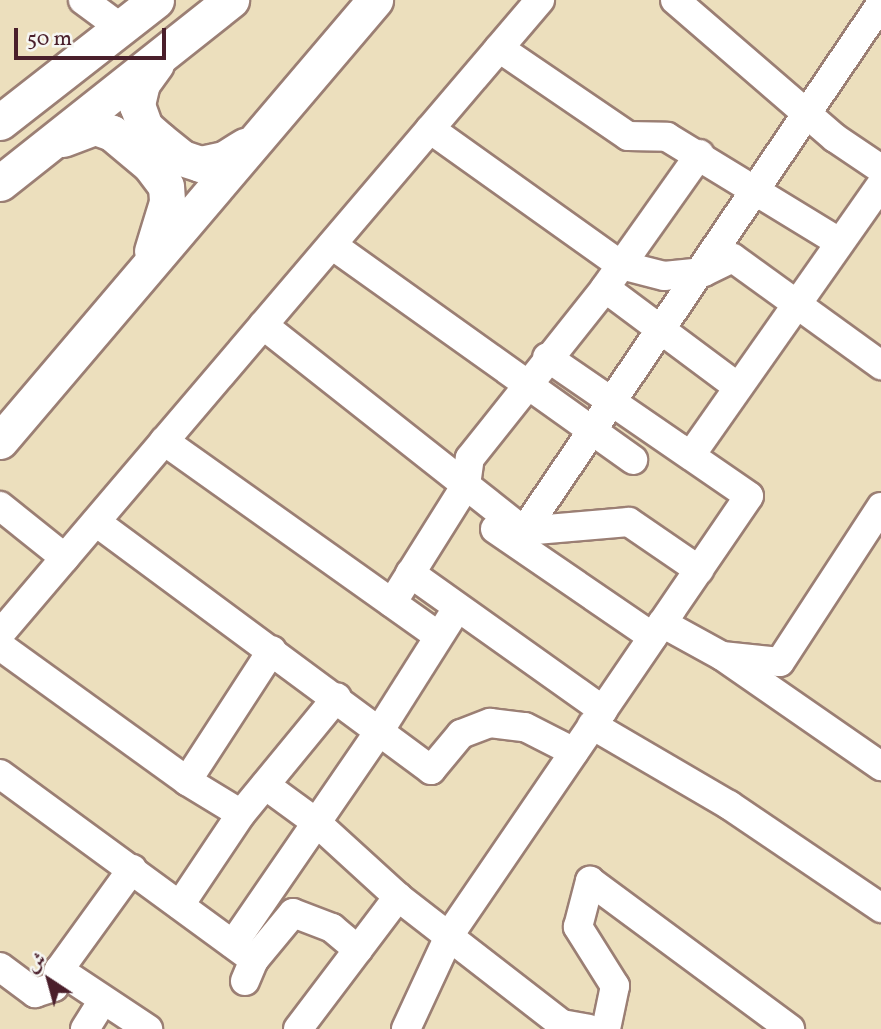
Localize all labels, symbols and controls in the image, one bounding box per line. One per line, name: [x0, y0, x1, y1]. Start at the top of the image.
scale bar: [18, 14, 170, 58]
text: 50 m: [27, 25, 72, 54]
north arrow: [14, 945, 84, 1015]
text: ش: [21, 947, 52, 979]

